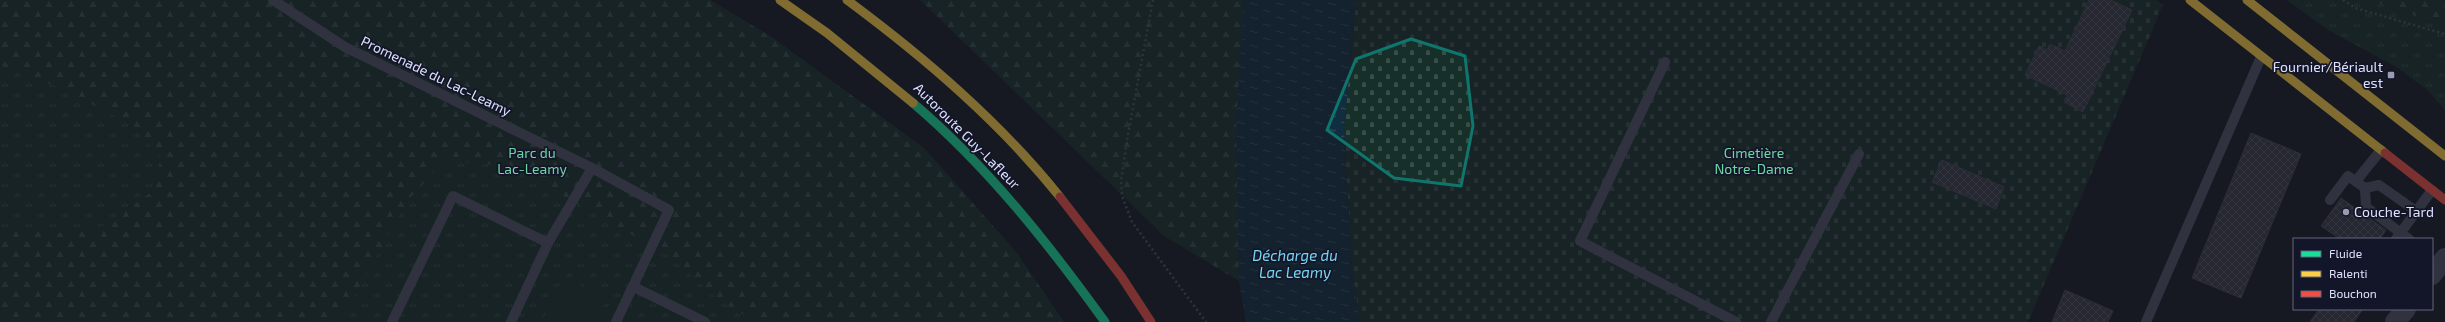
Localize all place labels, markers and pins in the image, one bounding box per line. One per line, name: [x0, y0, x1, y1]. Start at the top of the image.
place label: Fournier/Bériault est: [2273, 58, 2383, 91]
marker: Fournier/Bériault est: [2386, 70, 2396, 80]
place label: Couche-Tard: [2354, 203, 2434, 220]
marker: Couche-Tard: [2341, 207, 2351, 217]

